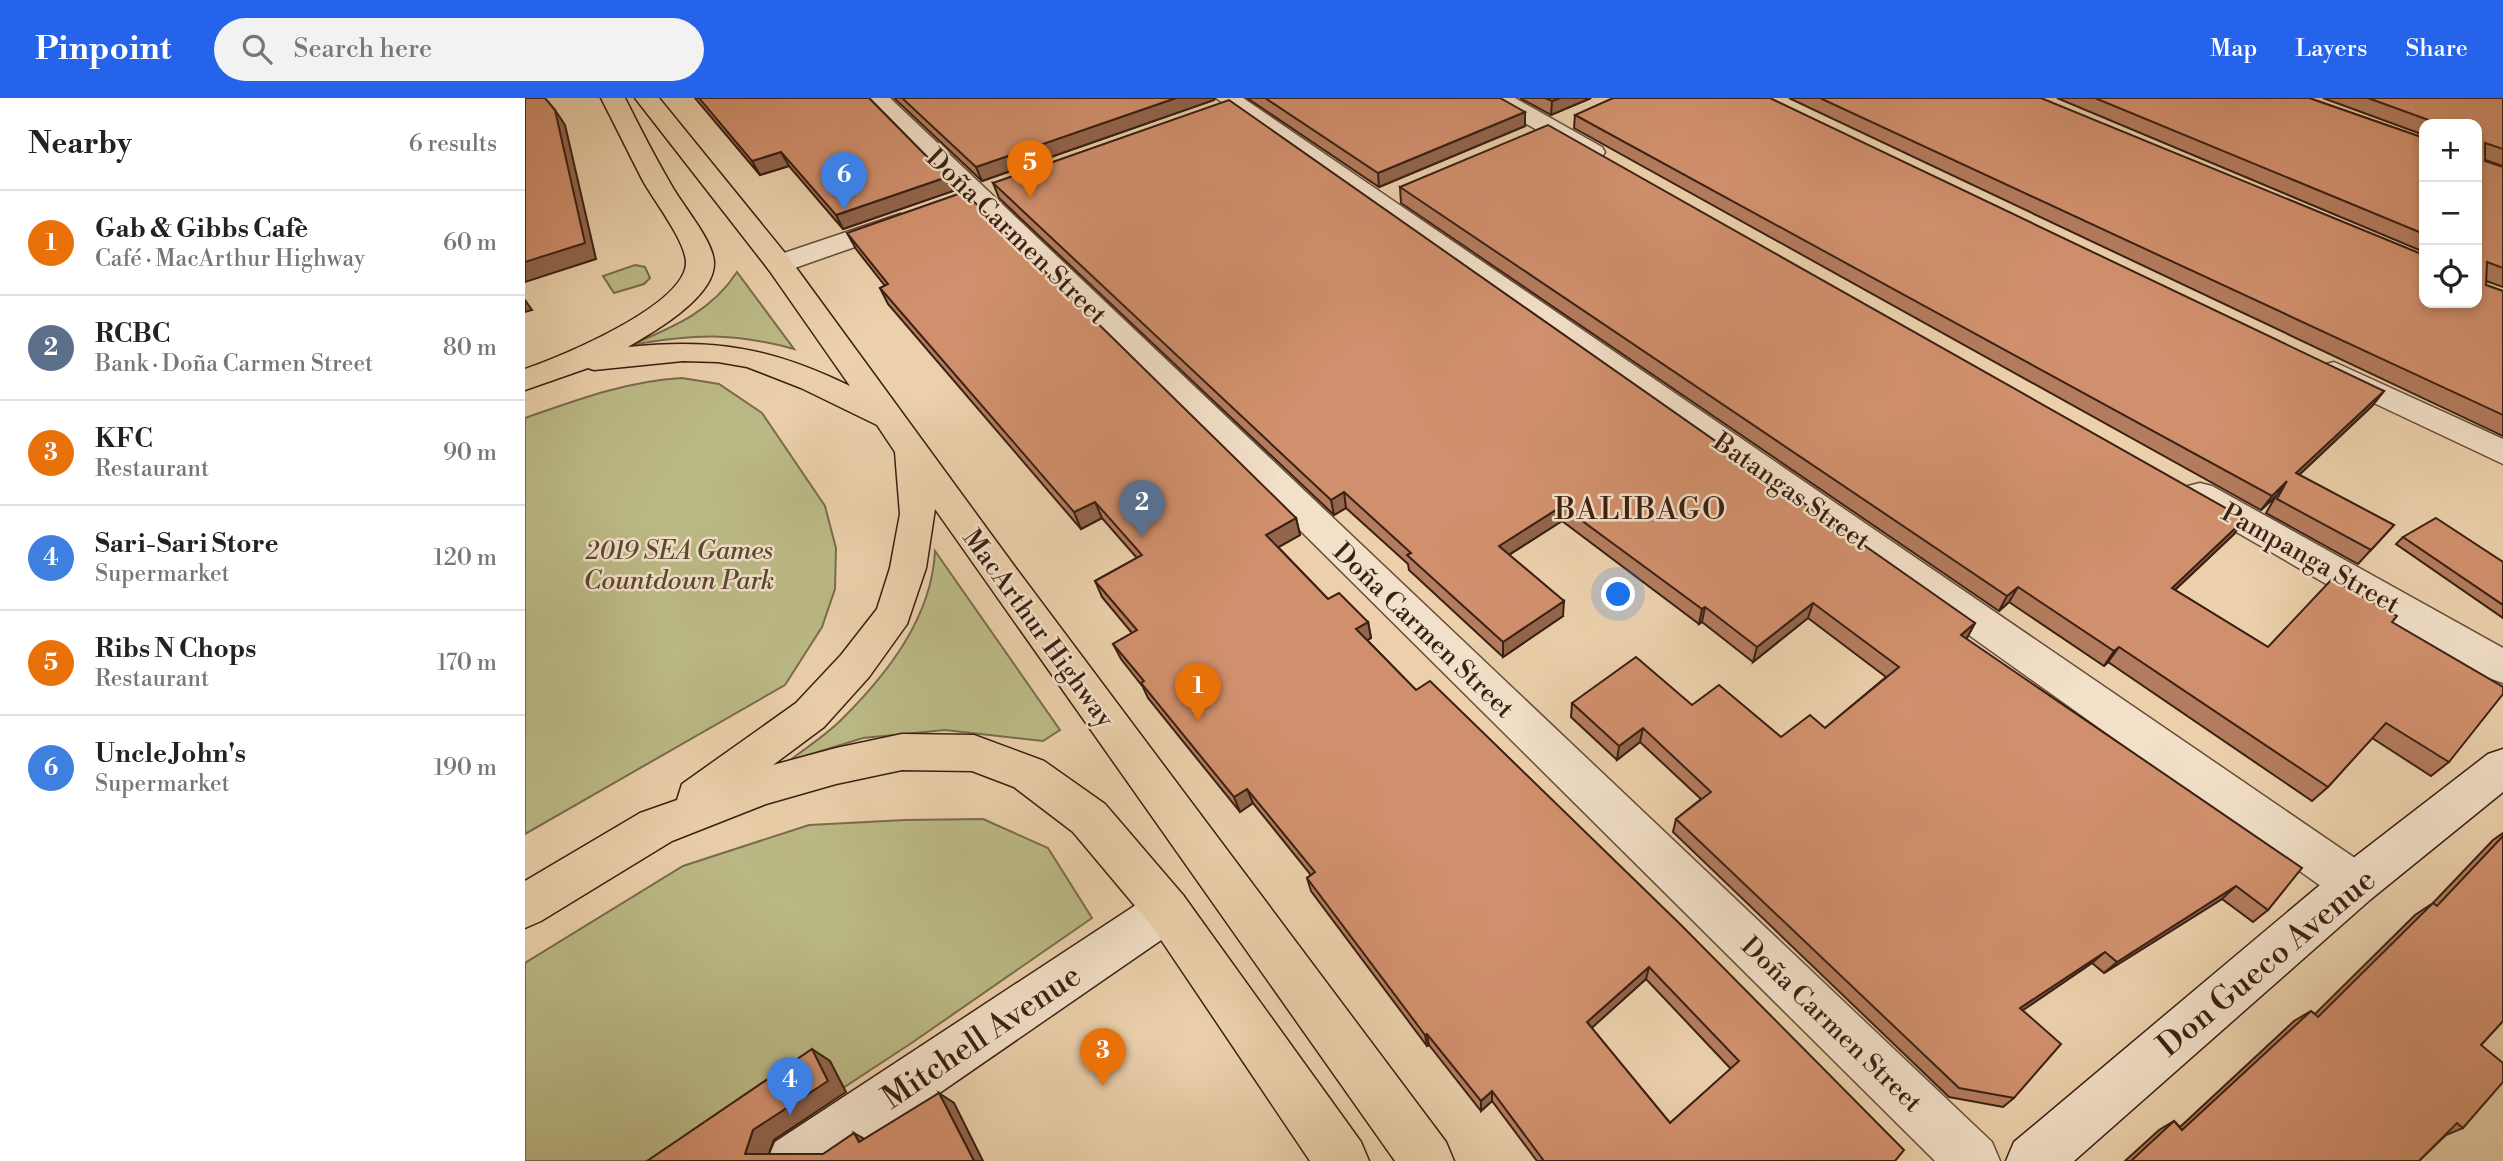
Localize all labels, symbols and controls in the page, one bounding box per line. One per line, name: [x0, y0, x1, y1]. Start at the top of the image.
search box: [214, 18, 704, 81]
text: Pinpoint: [35, 29, 172, 70]
icon: search: [238, 30, 276, 68]
text: Search here: [294, 33, 432, 65]
text: Map: [2210, 34, 2257, 64]
text: Layers: [2295, 34, 2367, 64]
text: Share: [2405, 34, 2468, 64]
map controls: [2419, 119, 2482, 308]
button: +: [2419, 119, 2482, 182]
text: Nearby: [28, 125, 132, 163]
text: 6 results: [409, 130, 497, 158]
pin: 5: [1007, 140, 1053, 198]
street label: Doña Carmen Street: [919, 142, 1113, 331]
pin: 6: [821, 152, 867, 210]
button: −: [2419, 182, 2482, 245]
text: Gab & Gibbs Cafè: [95, 213, 308, 245]
text: 1: [45, 229, 57, 257]
text: 60 m: [443, 229, 497, 257]
text: Café · MacArthur Highway: [95, 245, 365, 273]
button: locate: [2419, 245, 2482, 308]
text: RCBC: [95, 318, 170, 350]
text: 2: [44, 334, 58, 362]
text: 80 m: [443, 334, 497, 362]
text: Bank · Doña Carmen Street: [95, 350, 373, 378]
text: KFC: [95, 423, 153, 455]
street label: Batangas Street: [1706, 425, 1876, 558]
text: 3: [44, 439, 58, 467]
text: 90 m: [443, 439, 497, 467]
text: Restaurant: [95, 455, 209, 483]
pin: 2: [1119, 480, 1165, 538]
district label: BALIBAGO: [1554, 491, 1727, 529]
street label: Pampanga Street: [2216, 497, 2405, 621]
street label: MacArthur Highway: [955, 523, 1121, 734]
text: Sari-Sari Store: [95, 528, 278, 560]
park label: 2019 SEA Games Countdown Park: [584, 535, 774, 597]
street label: Doña Carmen Street: [1326, 536, 1520, 725]
text: 4: [43, 544, 59, 572]
text: 120 m: [433, 544, 497, 572]
text: Supermarket: [95, 560, 230, 588]
your location: [1601, 577, 1635, 611]
text: Ribs N Chops: [95, 633, 257, 665]
text: 5: [44, 649, 58, 677]
text: 170 m: [437, 649, 497, 677]
pin: 1: [1175, 663, 1221, 721]
text: Restaurant: [95, 665, 209, 693]
text: Uncle John's: [95, 738, 246, 770]
text: 6: [44, 754, 58, 782]
text: 190 m: [434, 754, 497, 782]
text: Supermarket: [95, 770, 230, 798]
street label: Don Gueco Avenue: [2149, 860, 2384, 1066]
street label: Doña Carmen Street: [1734, 930, 1928, 1119]
street label: Mitchell Avenue: [874, 956, 1089, 1118]
pin: 3: [1080, 1028, 1126, 1086]
pin: 4: [767, 1057, 813, 1115]

